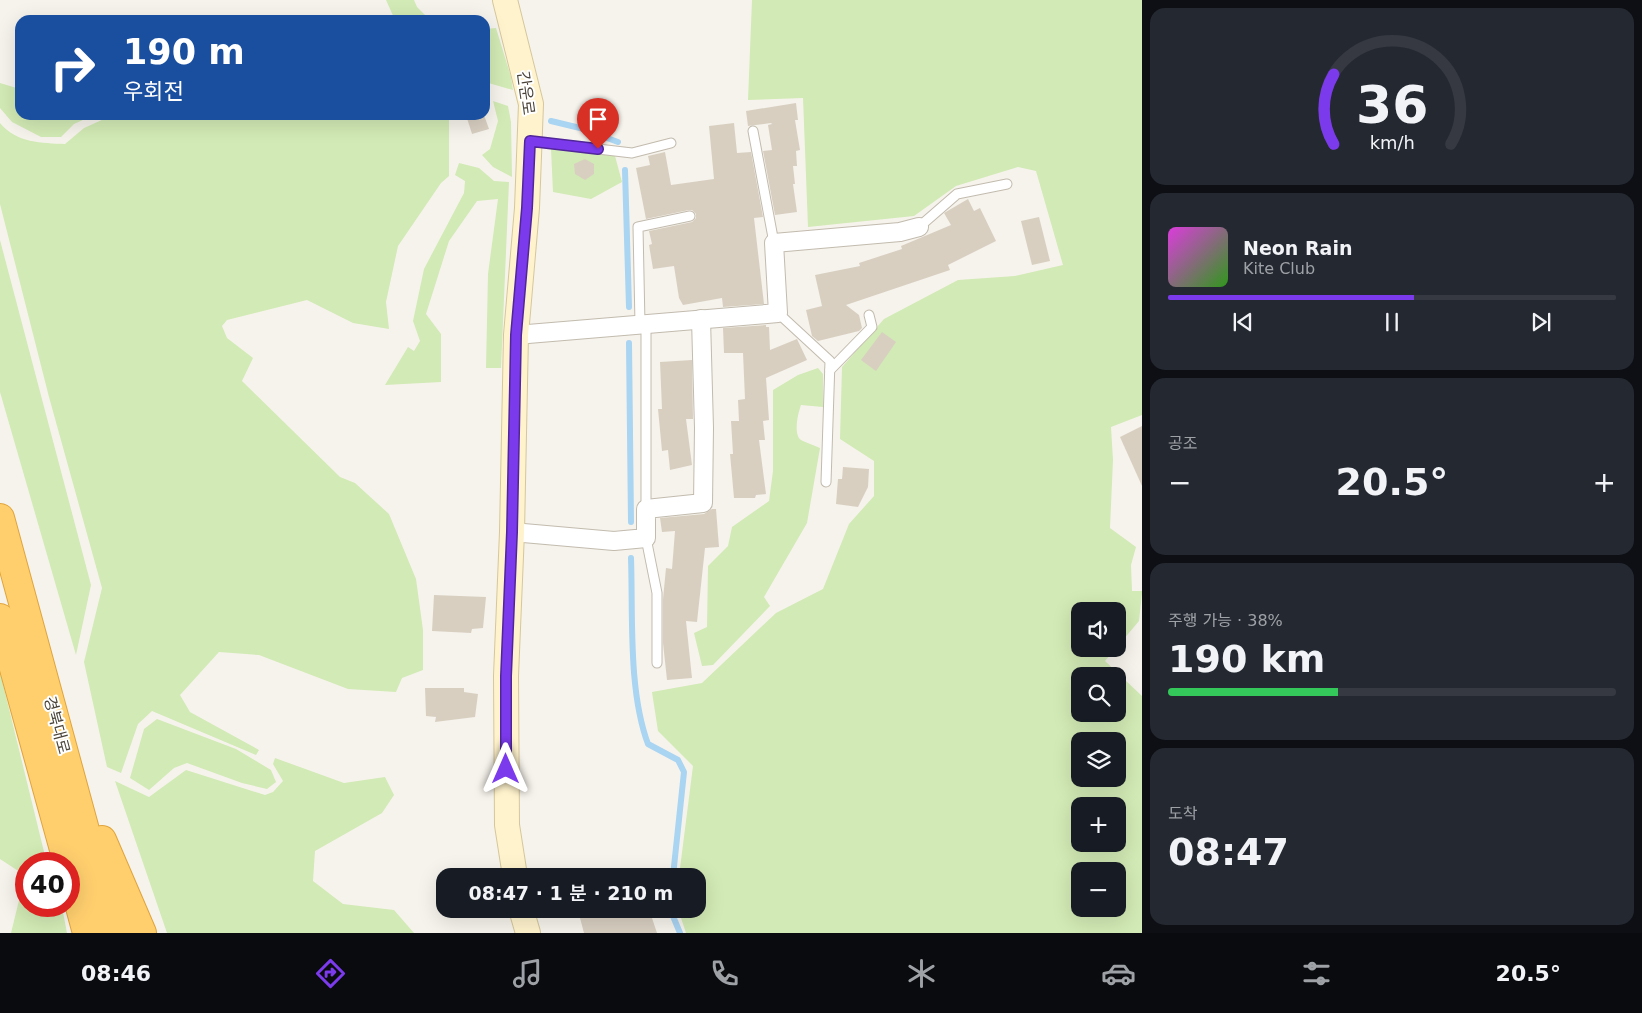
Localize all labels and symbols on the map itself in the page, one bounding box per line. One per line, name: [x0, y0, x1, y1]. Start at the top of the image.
street label: 간운로: [514, 70, 539, 116]
pin: [577, 98, 619, 149]
street label: 경북대로: [40, 694, 74, 756]
position arrow: [479, 742, 531, 794]
speed limit sign: 40: [15, 852, 80, 917]

